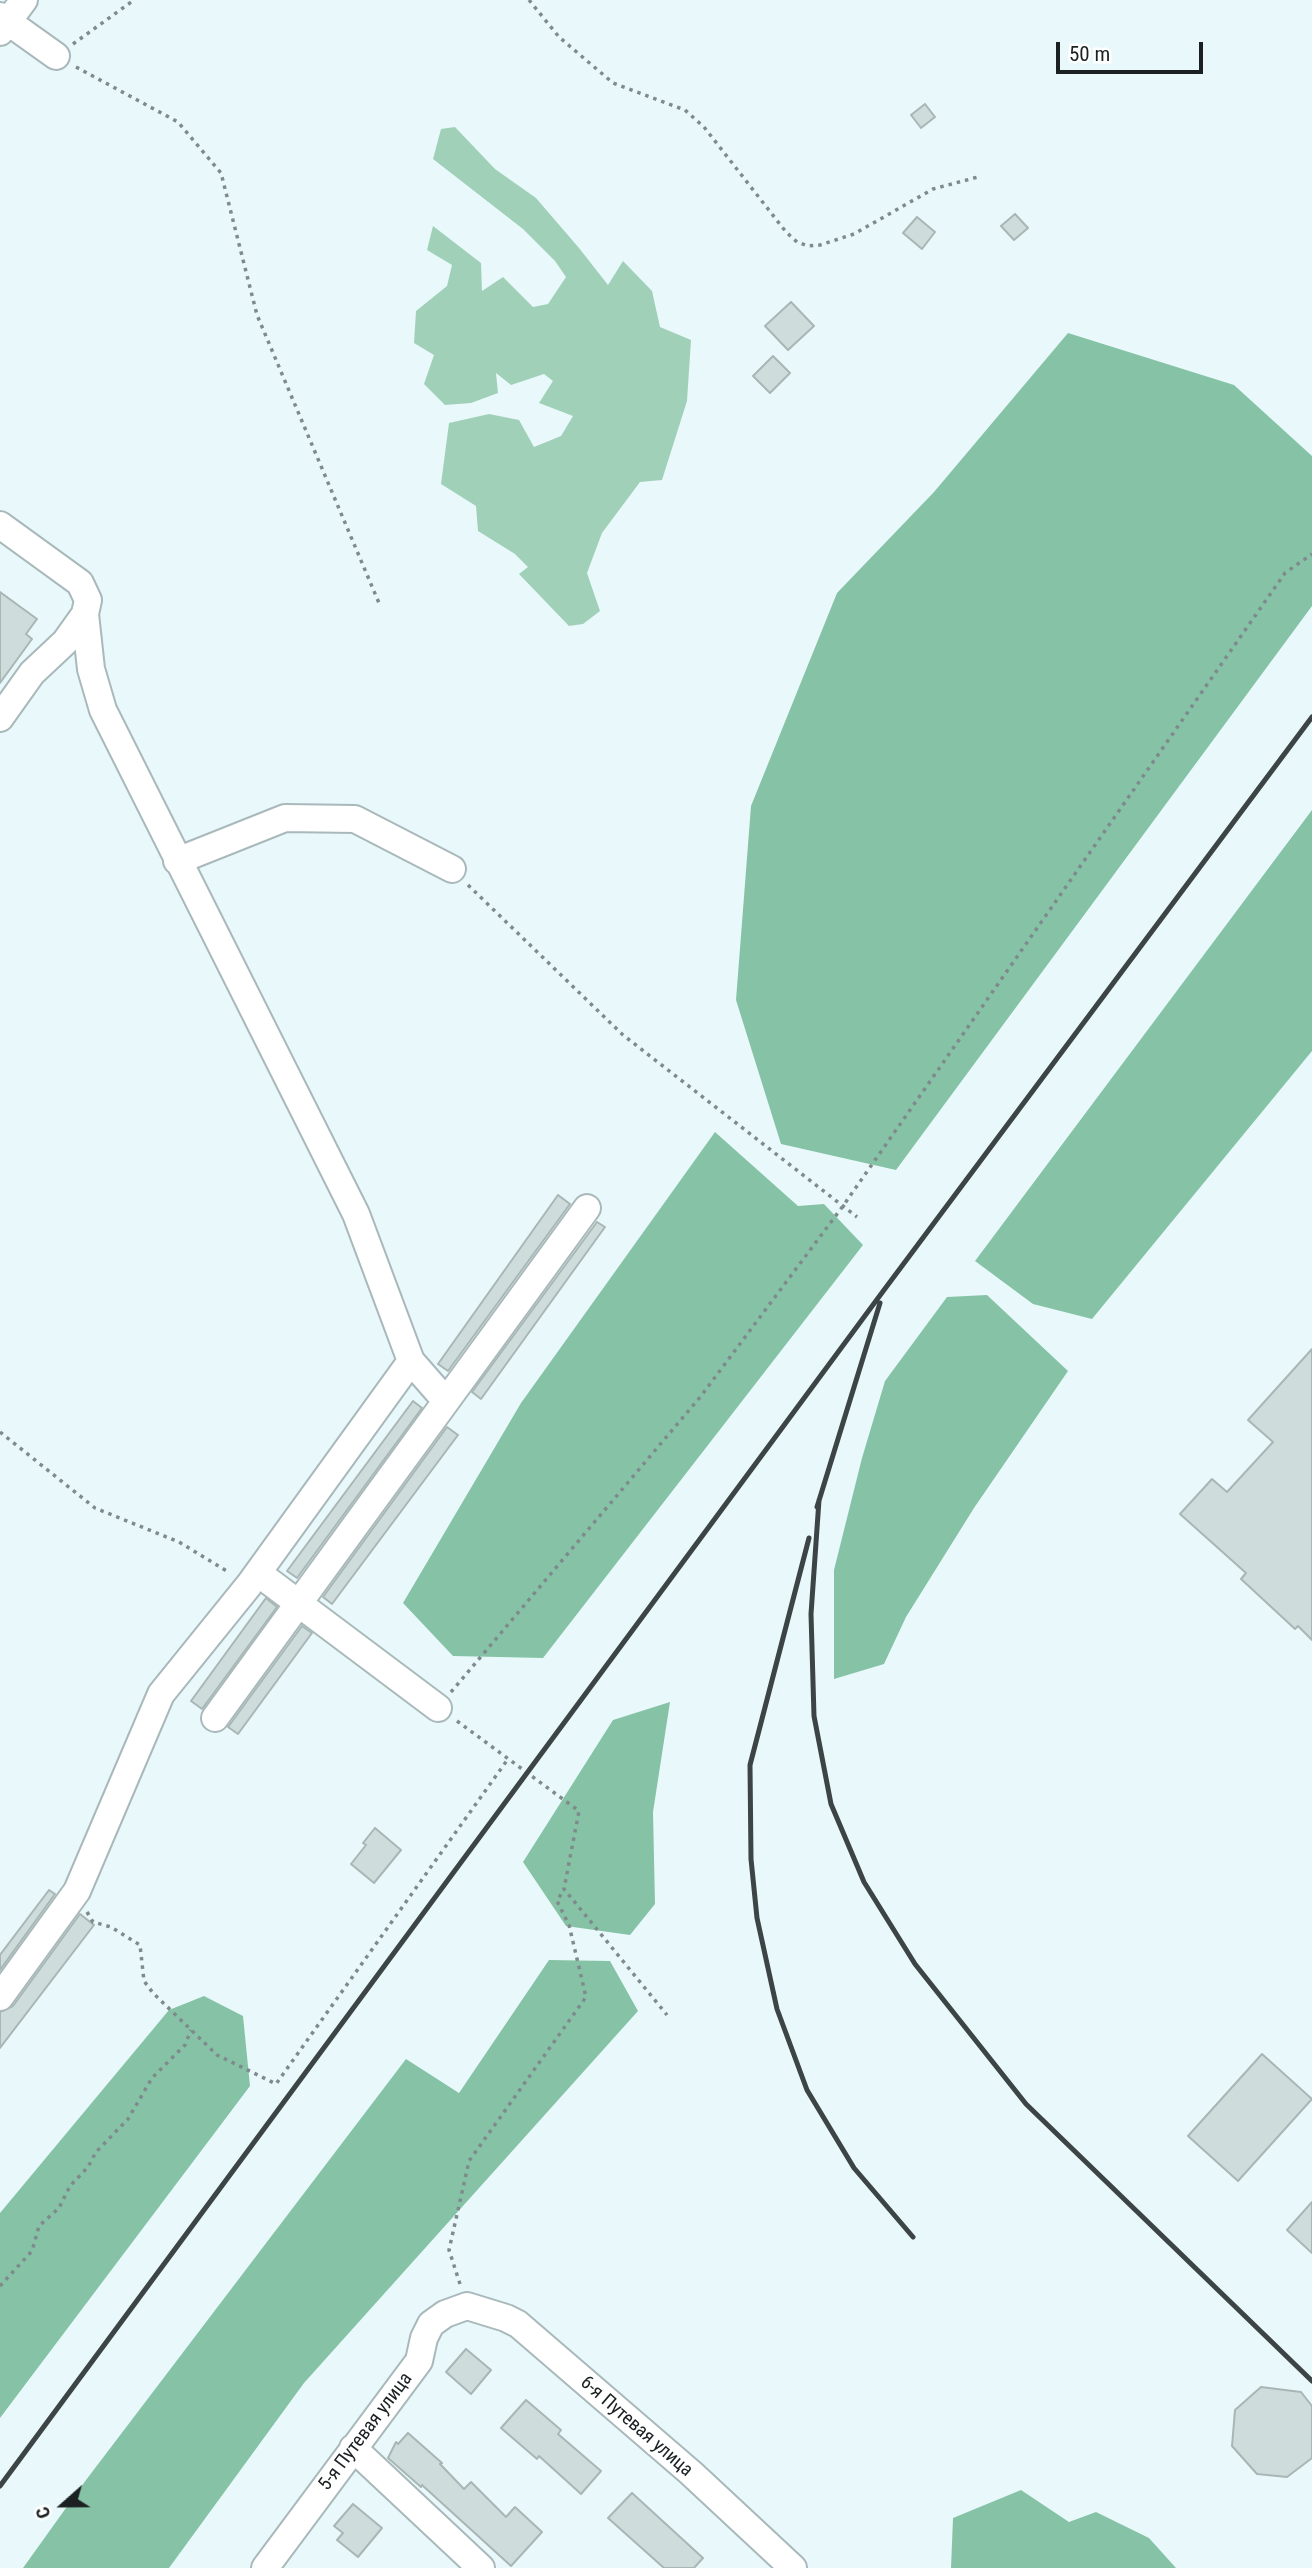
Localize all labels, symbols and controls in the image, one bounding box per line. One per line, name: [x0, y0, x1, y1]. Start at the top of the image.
scale bar: [1060, 28, 1207, 72]
text: 50 m: [1069, 42, 1110, 66]
street label: 5-я Путевая улица: [314, 2369, 418, 2495]
street label: 6-я Путевая улица: [575, 2372, 697, 2482]
north arrow: [28, 2470, 98, 2540]
text: С: [30, 2504, 56, 2522]

